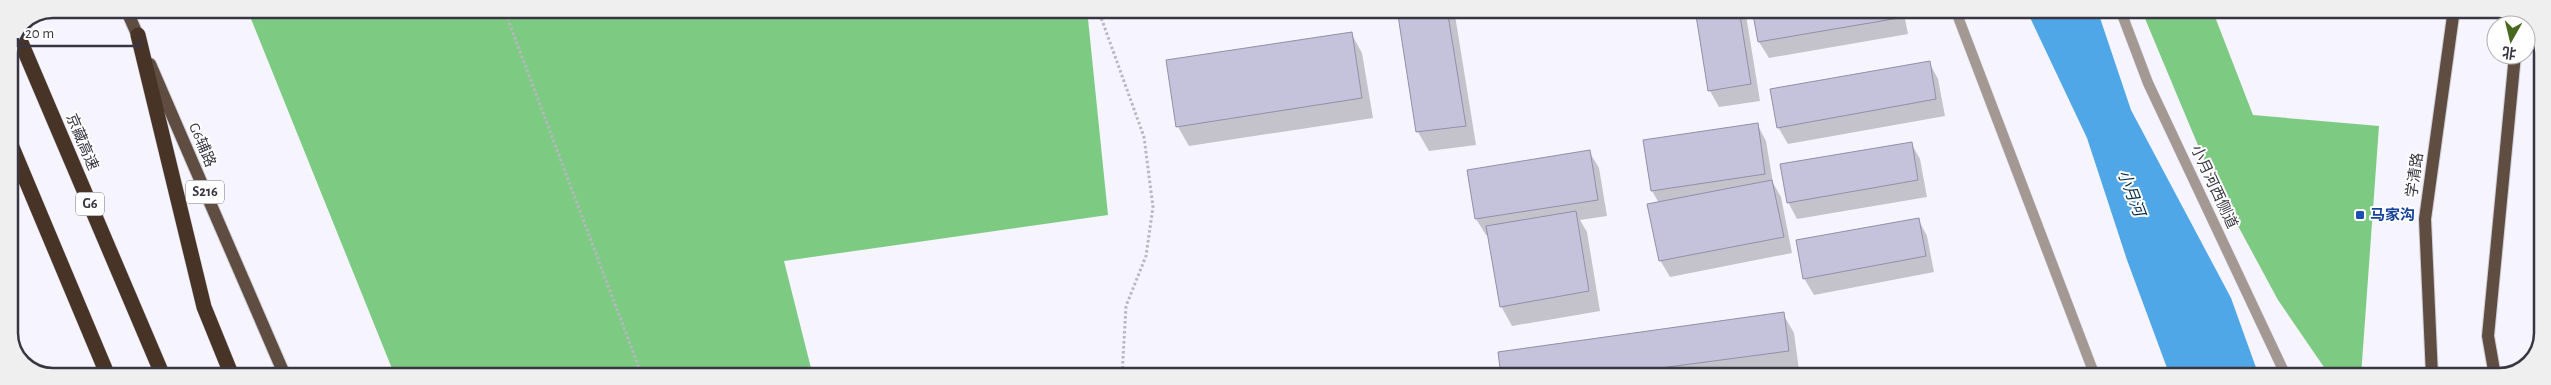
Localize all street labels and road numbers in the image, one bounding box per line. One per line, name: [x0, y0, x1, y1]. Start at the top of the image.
street label: 京藏高速: [63, 111, 102, 173]
street label: G6辅路: [186, 120, 219, 169]
street label: 小月河西侧道: [2188, 142, 2242, 231]
street label: 学清路: [2403, 152, 2426, 198]
road number: S216: [186, 180, 224, 203]
road number: G6: [76, 192, 104, 215]

